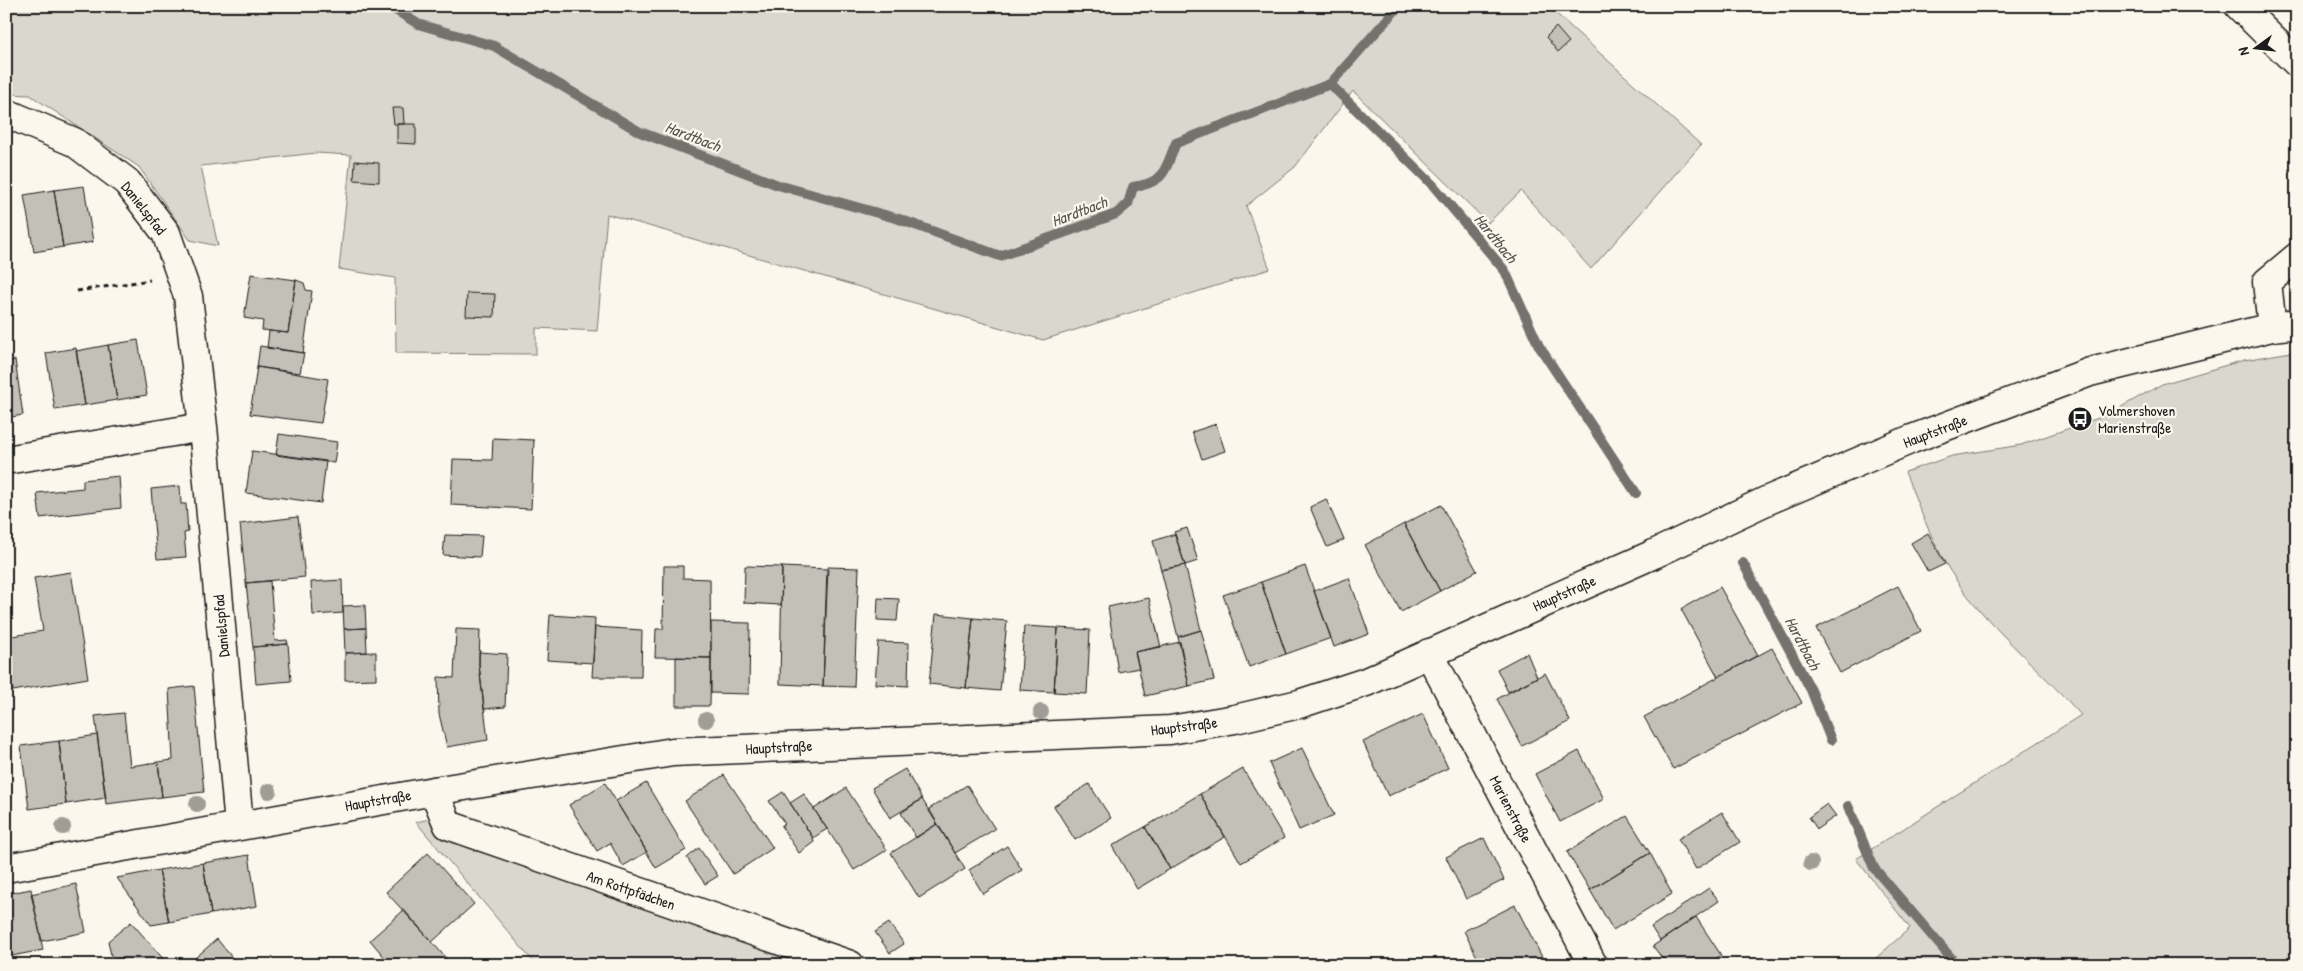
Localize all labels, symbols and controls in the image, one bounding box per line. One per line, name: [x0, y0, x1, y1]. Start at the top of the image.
north arrow: [2230, 22, 2280, 72]
text: N: [2233, 45, 2253, 58]
water label: Hardtbach: [662, 115, 725, 157]
street label: Danielspfad: [117, 177, 172, 239]
water label: Hardtbach: [1048, 190, 1111, 232]
water label: Hardtbach: [1469, 209, 1523, 268]
place label: Volmershoven Marienstraße: [2098, 400, 2176, 438]
bus stop icon: Volmershoven Marienstraße: [2067, 406, 2093, 432]
street label: Hauptstraße: [1900, 409, 1970, 453]
street label: Hauptstraße: [1529, 570, 1599, 616]
street label: Danielspfad: [208, 594, 234, 658]
water label: Hardtbach: [1780, 612, 1827, 675]
street label: Hauptstraße: [1149, 711, 1219, 741]
street label: Hauptstraße: [745, 735, 813, 759]
street label: Marienstraße: [1485, 772, 1537, 846]
street label: Hauptstraße: [343, 784, 413, 816]
street label: Am Rottpfädchen: [584, 865, 678, 915]

